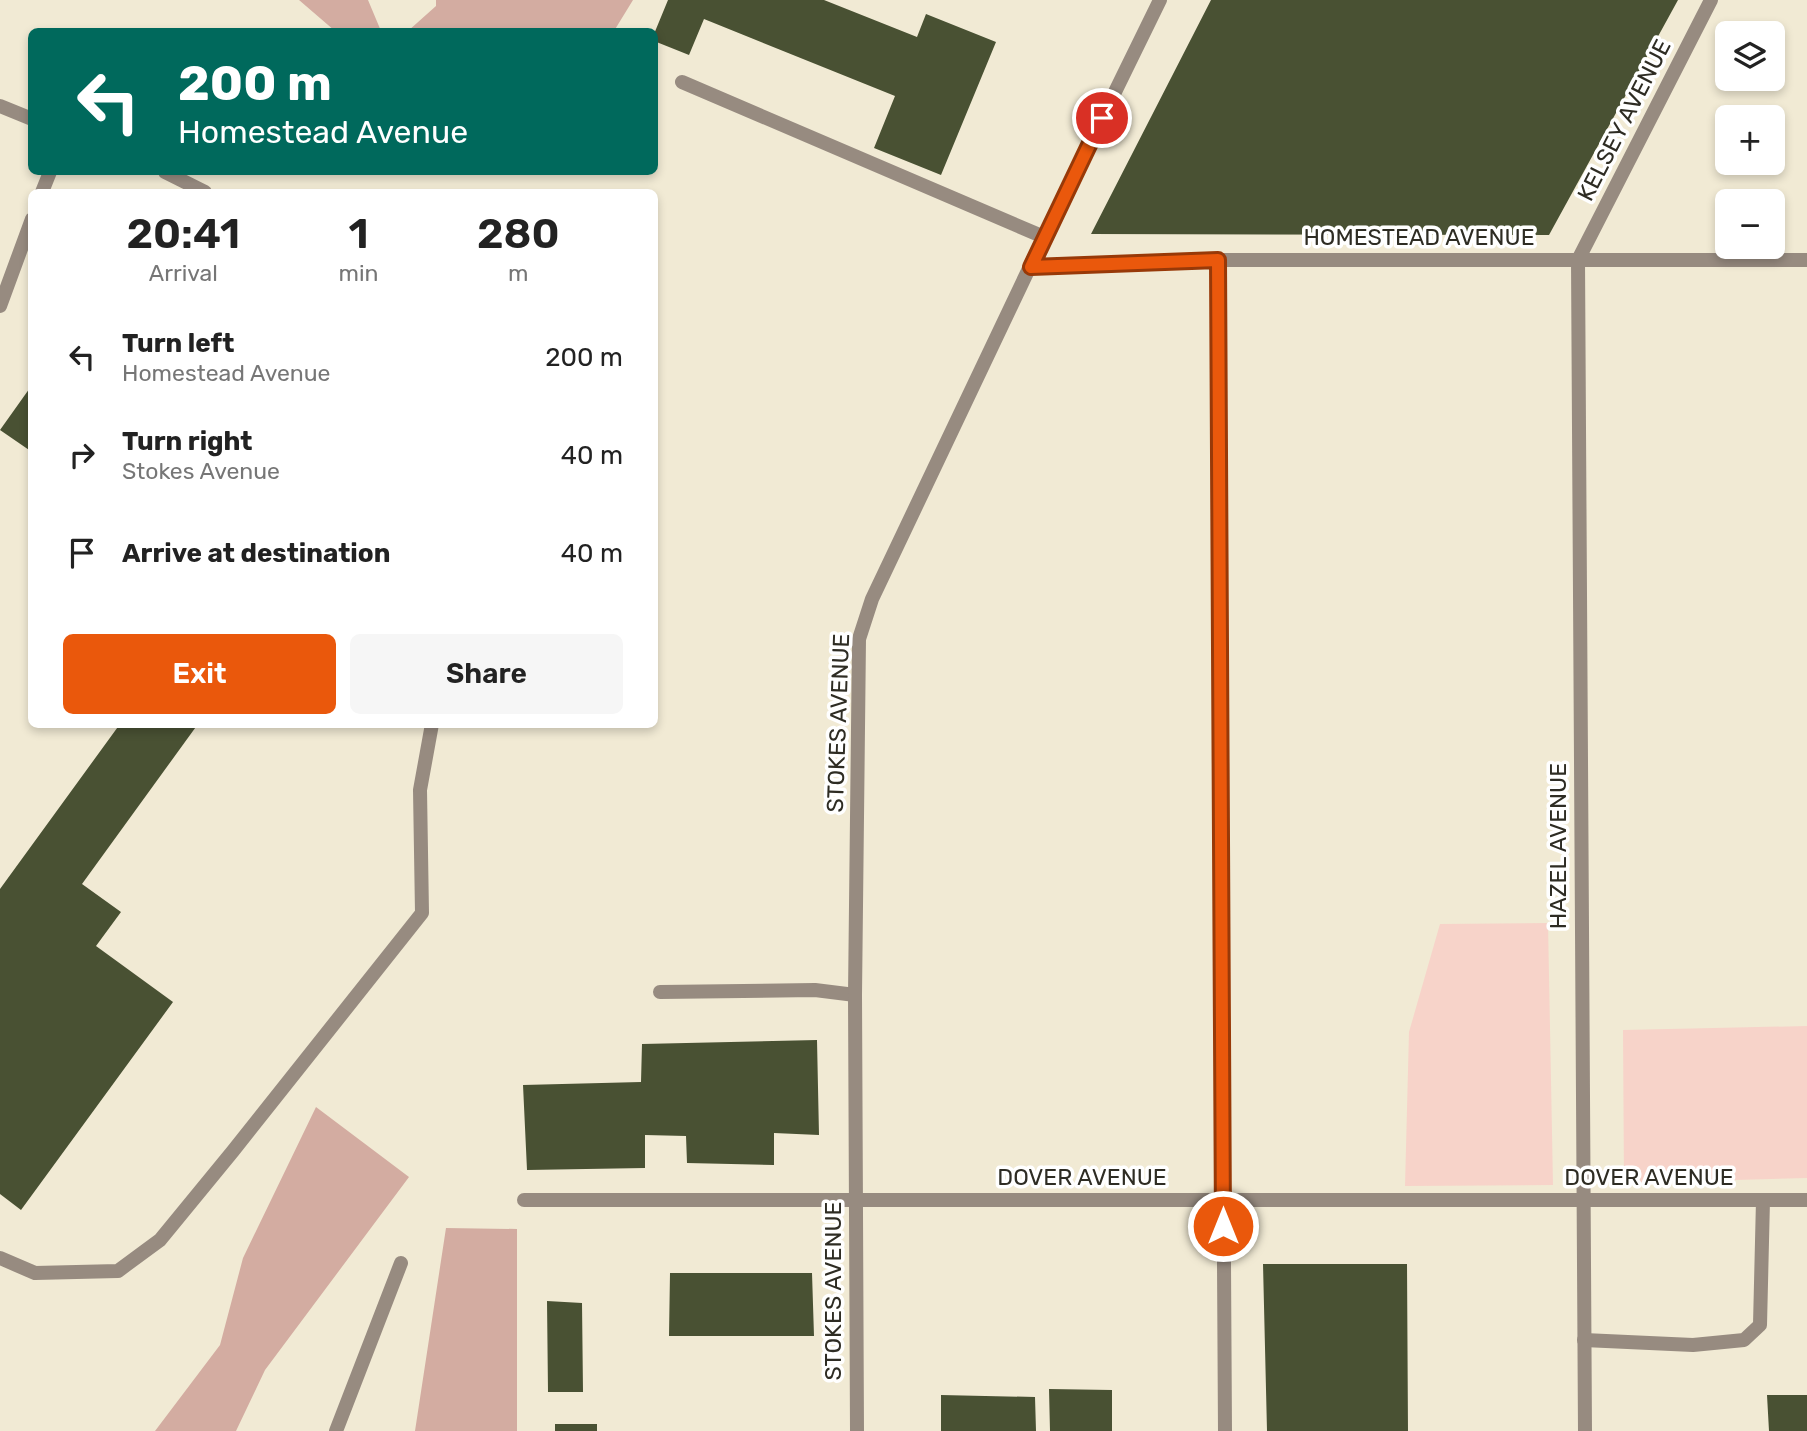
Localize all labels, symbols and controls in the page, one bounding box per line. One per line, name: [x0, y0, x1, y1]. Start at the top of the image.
map controls: [1715, 21, 1785, 259]
button: layers: [1715, 21, 1785, 91]
street label: KELSEY AVENUE: [1571, 35, 1677, 205]
text: 200 m: [178, 54, 332, 112]
icon: left: [63, 56, 154, 147]
pin: [1072, 88, 1132, 148]
icon: arrive: [1083, 99, 1121, 137]
button: +: [1715, 105, 1785, 175]
text: Homestead Avenue: [178, 113, 468, 151]
button: −: [1715, 189, 1785, 259]
text: 20:41: [126, 209, 240, 259]
text: 1: [348, 209, 369, 259]
text: 280: [477, 209, 560, 259]
street label: HOMESTEAD AVENUE: [1303, 223, 1535, 251]
text: Arrival: [149, 259, 218, 287]
text: min: [339, 259, 378, 287]
text: m: [508, 259, 528, 287]
text: Turn left: [122, 328, 234, 359]
icon: left: [63, 338, 101, 376]
text: 200 m: [545, 342, 623, 373]
text: Homestead Avenue: [122, 359, 331, 387]
text: Turn right: [122, 426, 252, 457]
icon: right: [63, 436, 101, 474]
text: 40 m: [561, 440, 623, 471]
text: Stokes Avenue: [122, 457, 280, 485]
icon: arrive: [63, 534, 101, 572]
text: Arrive at destination: [122, 538, 390, 569]
text: 40 m: [561, 538, 623, 569]
street label: STOKES AVENUE: [821, 633, 855, 813]
button: Exit: [63, 634, 336, 714]
button: Share: [350, 634, 623, 714]
street label: HAZEL AVENUE: [1544, 763, 1572, 929]
street label: DOVER AVENUE: [997, 1163, 1167, 1191]
street label: DOVER AVENUE: [1564, 1163, 1734, 1191]
position arrow: [1186, 1189, 1260, 1263]
street label: STOKES AVENUE: [819, 1201, 847, 1381]

